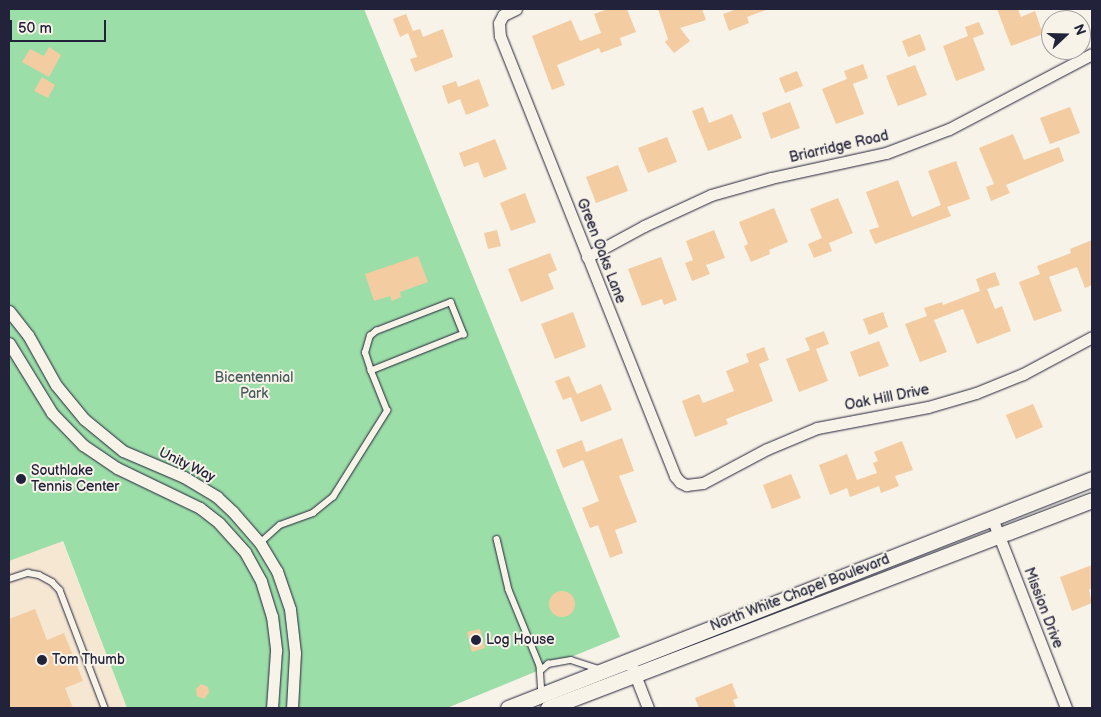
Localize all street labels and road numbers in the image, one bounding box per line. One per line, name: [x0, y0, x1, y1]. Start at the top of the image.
street label: Briarridge Road: [788, 127, 890, 167]
street label: Green Oaks Lane: [573, 196, 629, 306]
street label: Oak Hill Drive: [843, 382, 931, 414]
street label: Unity Way: [155, 444, 219, 486]
street label: North White Chapel Boulevard: [708, 551, 892, 635]
street label: Mission Drive: [1020, 565, 1066, 651]

